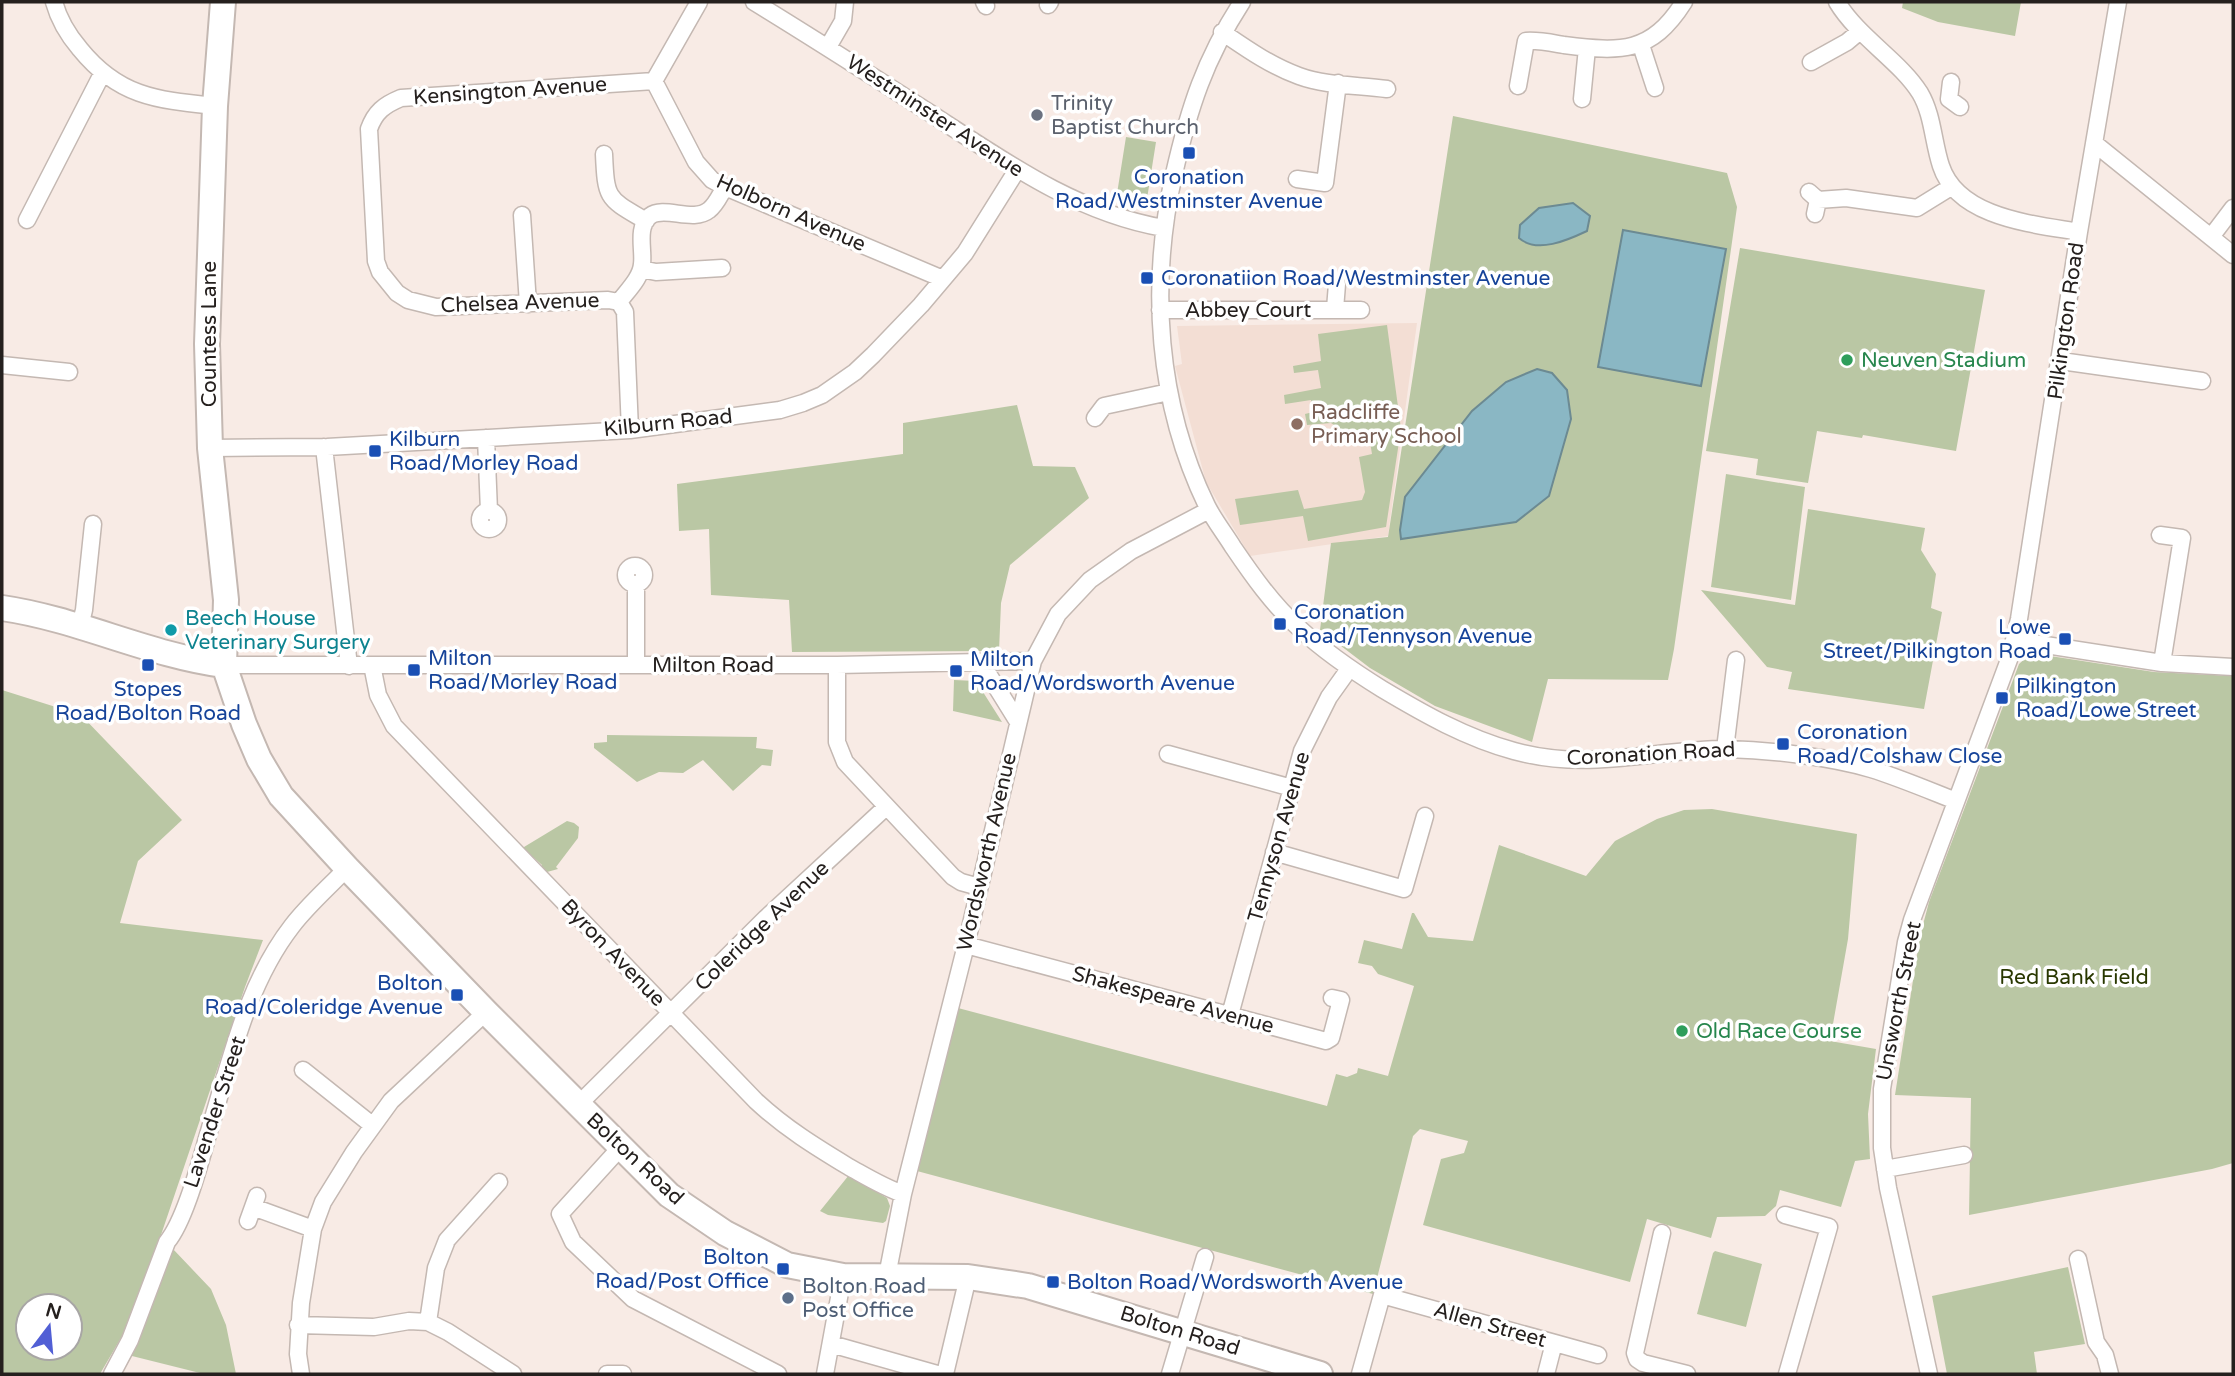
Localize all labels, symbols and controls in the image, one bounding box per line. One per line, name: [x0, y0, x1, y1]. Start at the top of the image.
street label: Westminster Avenue: [842, 49, 1028, 183]
street label: Kensington Avenue: [412, 72, 608, 110]
place label: Trinity Baptist Church: [1051, 91, 1199, 140]
marker: Trinity Baptist Church: [1029, 107, 1045, 123]
marker: Coronation Road/Westminster Avenue: [1181, 145, 1197, 161]
place label: Coronation Road/Westminster Avenue: [1055, 165, 1323, 214]
street label: Holborn Avenue: [712, 169, 870, 257]
street label: Pilkington Road: [2043, 241, 2089, 401]
street label: Countess Lane: [197, 261, 222, 407]
place label: Coronatiion Road/Westminster Avenue: [1161, 266, 1550, 291]
marker: Coronatiion Road/Westminster Avenue: [1139, 270, 1155, 286]
street label: Chelsea Avenue: [440, 288, 600, 318]
street label: Abbey Court: [1185, 298, 1311, 323]
place label: Neuven Stadium: [1861, 348, 2026, 373]
marker: Neuven Stadium: [1839, 352, 1855, 368]
place label: Radcliffe Primary School: [1311, 400, 1462, 449]
street label: Kilburn Road: [602, 404, 734, 442]
marker: Radcliffe Primary School: [1289, 416, 1305, 432]
place label: Kilburn Road/Morley Road: [389, 427, 578, 476]
marker: Kilburn Road/Morley Road: [367, 443, 383, 459]
place label: Coronation Road/Tennyson Avenue: [1294, 600, 1532, 649]
place label: Beech House Veterinary Surgery: [185, 606, 370, 655]
place label: Lowe Street/Pilkington Road: [1823, 615, 2051, 664]
marker: Coronation Road/Tennyson Avenue: [1272, 616, 1288, 632]
marker: Beech House Veterinary Surgery: [163, 622, 179, 638]
marker: Lowe Street/Pilkington Road: [2057, 631, 2073, 647]
place label: Milton Road/Morley Road: [428, 646, 617, 695]
place label: Milton Road/Wordsworth Avenue: [970, 647, 1235, 696]
street label: Milton Road: [652, 653, 774, 678]
marker: Stopes Road/Bolton Road: [140, 657, 156, 673]
marker: Milton Road/Morley Road: [406, 662, 422, 678]
marker: Milton Road/Wordsworth Avenue: [948, 663, 964, 679]
place label: Pilkington Road/Lowe Street: [2016, 674, 2197, 723]
place label: Stopes Road/Bolton Road: [55, 677, 241, 726]
marker: Pilkington Road/Lowe Street: [1994, 690, 2010, 706]
place label: Coronation Road/Colshaw Close: [1797, 720, 2003, 769]
marker: Coronation Road/Colshaw Close: [1775, 736, 1791, 752]
street label: Coronation Road: [1566, 737, 1736, 771]
street label: Tennyson Avenue: [1243, 749, 1315, 925]
street label: Wordsworth Avenue: [952, 750, 1022, 954]
street label: Coleridge Avenue: [690, 856, 834, 996]
street label: Byron Avenue: [556, 894, 671, 1012]
street label: Unsworth Street: [1871, 919, 1927, 1083]
street label: Shakespeare Avenue: [1069, 961, 1277, 1039]
park label: Red Bank Field: [1999, 965, 2149, 990]
place label: Bolton Road/Coleridge Avenue: [205, 971, 443, 1020]
marker: Bolton Road/Coleridge Avenue: [449, 987, 465, 1003]
place label: Old Race Course: [1696, 1019, 1862, 1044]
marker: Old Race Course: [1674, 1023, 1690, 1039]
street label: Lavender Street: [179, 1033, 251, 1191]
street label: Bolton Road: [581, 1108, 689, 1210]
place label: Bolton Road/Post Office: [595, 1245, 769, 1294]
marker: Bolton Road/Post Office: [775, 1261, 791, 1277]
place label: Bolton Road/Wordsworth Avenue: [1067, 1270, 1403, 1295]
place label: Bolton Road Post Office: [802, 1274, 926, 1323]
marker: Bolton Road/Wordsworth Avenue: [1045, 1274, 1061, 1290]
marker: Bolton Road Post Office: [780, 1290, 796, 1306]
north arrow: [14, 1292, 84, 1362]
street label: Allen Street: [1431, 1297, 1549, 1353]
text: N: [43, 1299, 64, 1324]
street label: Bolton Road: [1117, 1301, 1243, 1361]

